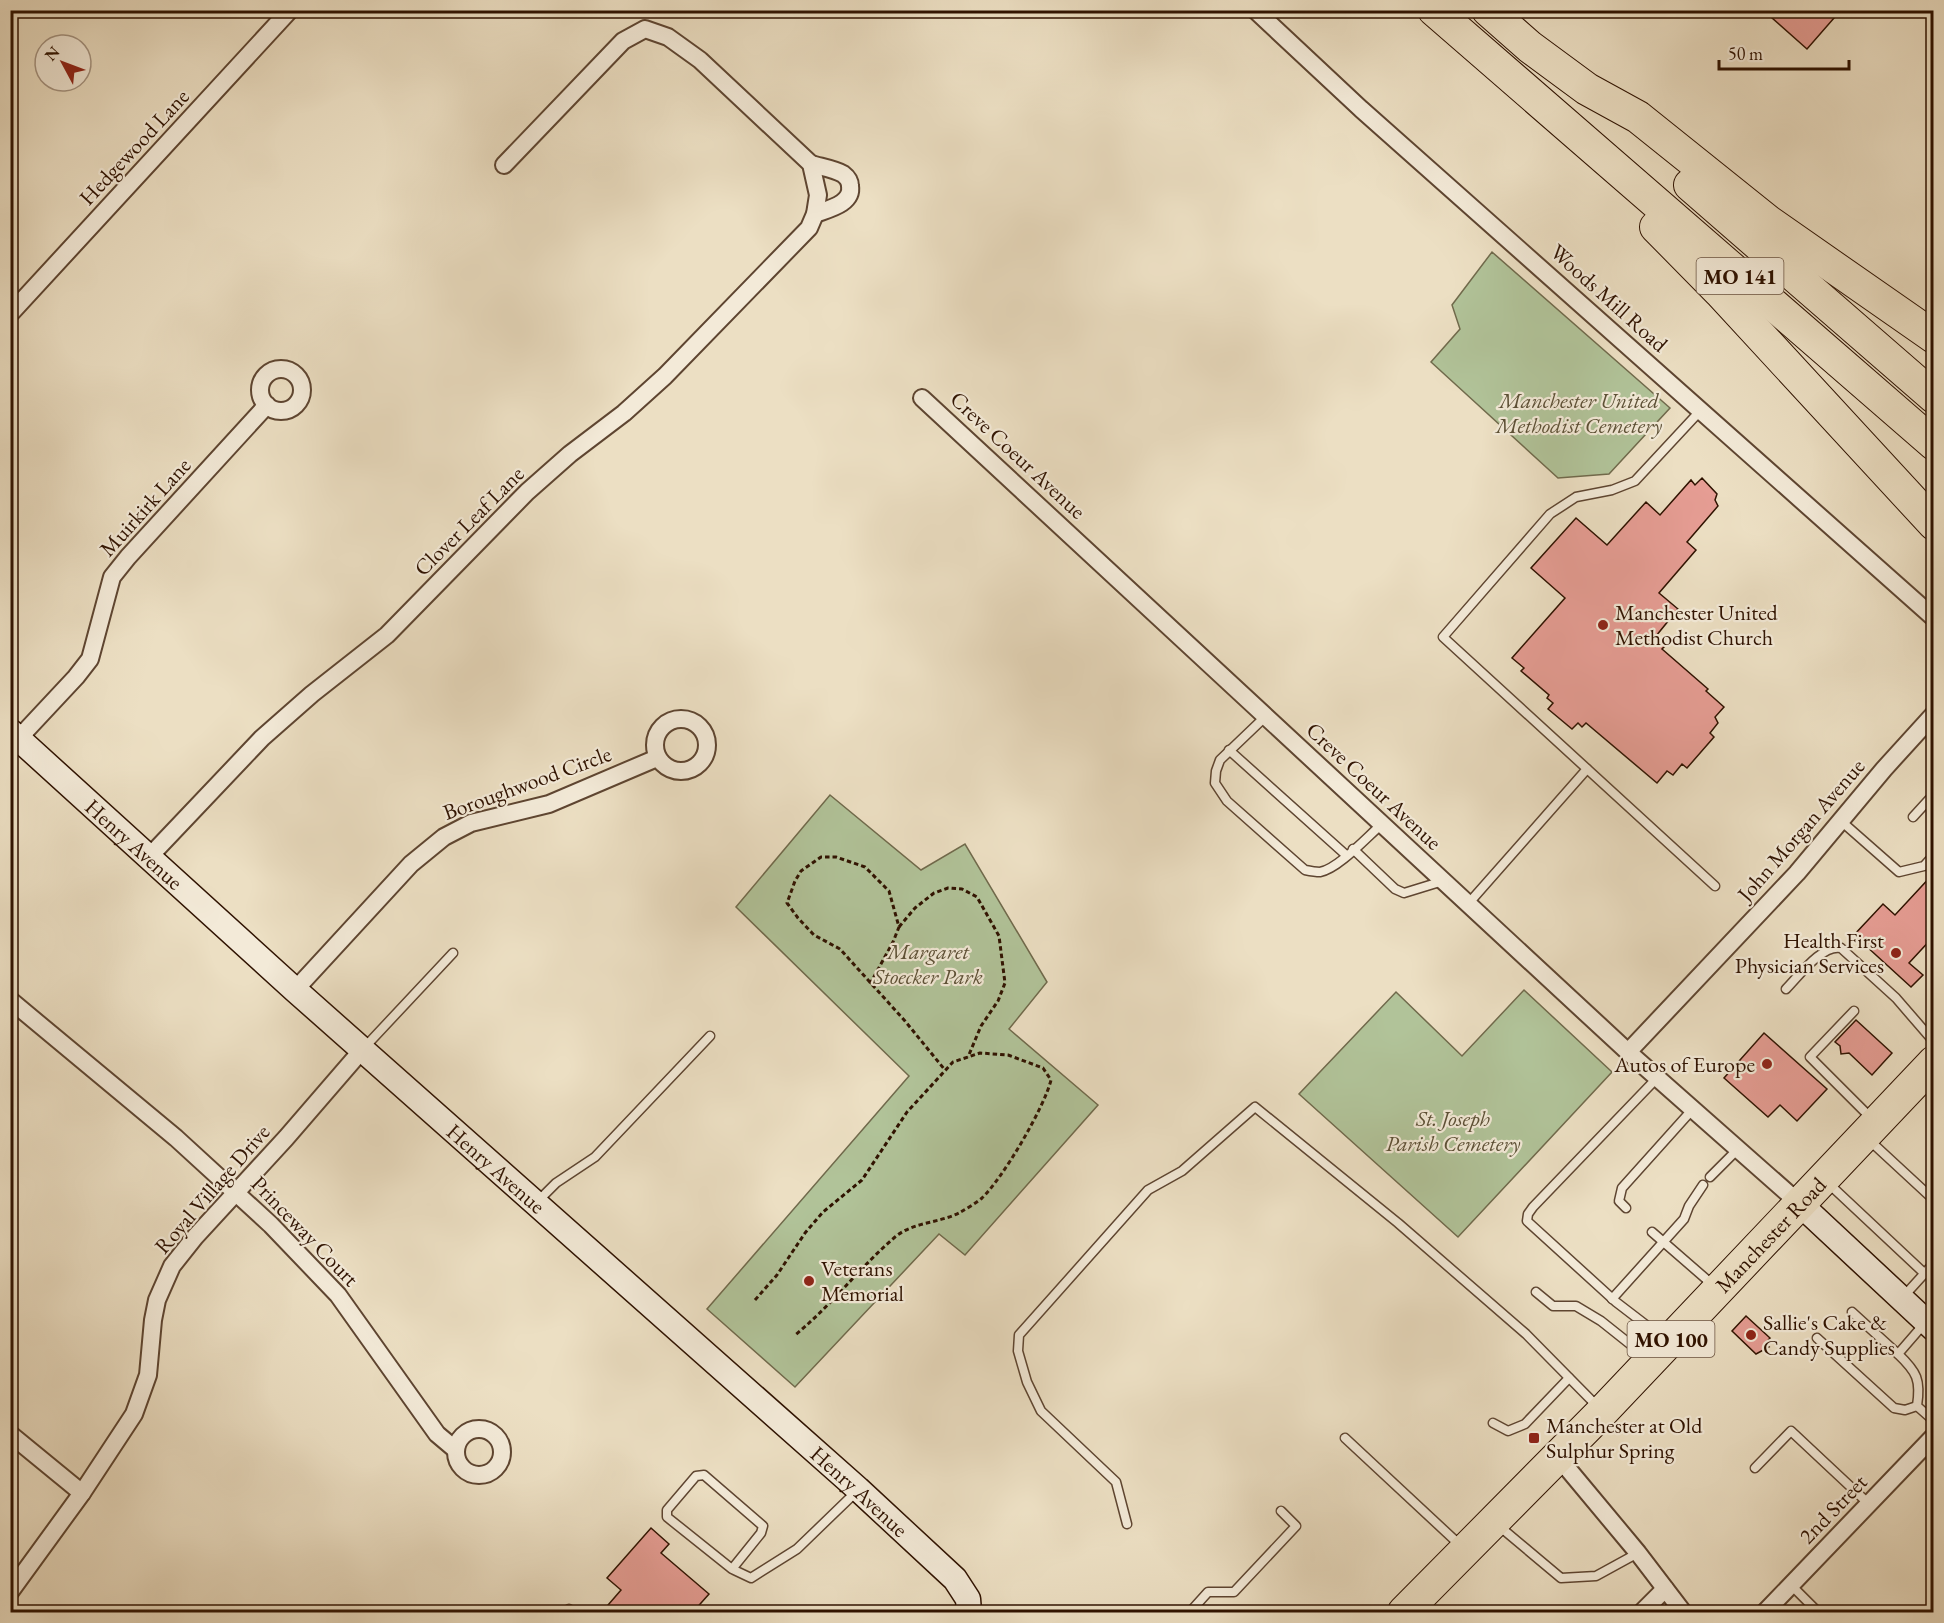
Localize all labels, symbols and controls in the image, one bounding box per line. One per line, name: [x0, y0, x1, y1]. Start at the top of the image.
north arrow: [33, 33, 93, 93]
scale bar: [1719, 33, 1850, 71]
text: N: [40, 42, 64, 65]
text: 50 m: [1728, 42, 1763, 65]
street label: Hedgewood Lane: [73, 82, 196, 211]
street label: Woods Mill Road: [1544, 238, 1675, 359]
road number: MO 141: [1696, 258, 1784, 294]
street label: Creve Coeur Avenue: [944, 385, 1092, 526]
park label: Manchester United Methodist Cemetery: [1494, 386, 1662, 440]
street label: Muirkirk Lane: [93, 451, 197, 563]
street label: Clover Leaf Lane: [408, 459, 531, 582]
place label: Manchester United Methodist Church: [1615, 598, 1778, 652]
marker: Manchester United Methodist Church: [1596, 618, 1610, 632]
street label: Creve Coeur Avenue: [1300, 716, 1448, 857]
street label: Boroughwood Circle: [439, 739, 616, 827]
street label: John Morgan Avenue: [1730, 752, 1871, 909]
street label: Henry Avenue: [79, 792, 190, 896]
place label: Health First Physician Services: [1735, 926, 1884, 980]
park label: Margaret Stoecker Park: [872, 937, 983, 991]
marker: Health First Physician Services: [1889, 946, 1903, 960]
place label: Autos of Europe: [1613, 1050, 1755, 1079]
marker: Autos of Europe: [1760, 1057, 1774, 1071]
park label: St. Joseph Parish Cemetery: [1386, 1104, 1521, 1158]
street label: Henry Avenue: [441, 1117, 552, 1220]
street label: Royal Village Drive: [148, 1118, 276, 1260]
street label: Princeway Court: [245, 1169, 365, 1293]
street label: Manchester Road: [1708, 1170, 1833, 1299]
place label: Veterans Memorial: [821, 1254, 904, 1308]
marker: Veterans Memorial: [802, 1274, 816, 1288]
place label: Sallie's Cake & Candy Supplies: [1763, 1308, 1895, 1362]
road number: MO 100: [1628, 1321, 1714, 1357]
marker: Sallie's Cake & Candy Supplies: [1744, 1328, 1758, 1342]
place label: Manchester at Old Sulphur Spring: [1546, 1411, 1703, 1465]
marker: Manchester at Old Sulphur Spring: [1527, 1431, 1541, 1445]
street label: Henry Avenue: [804, 1439, 915, 1543]
street label: 2nd Street: [1793, 1468, 1873, 1550]

